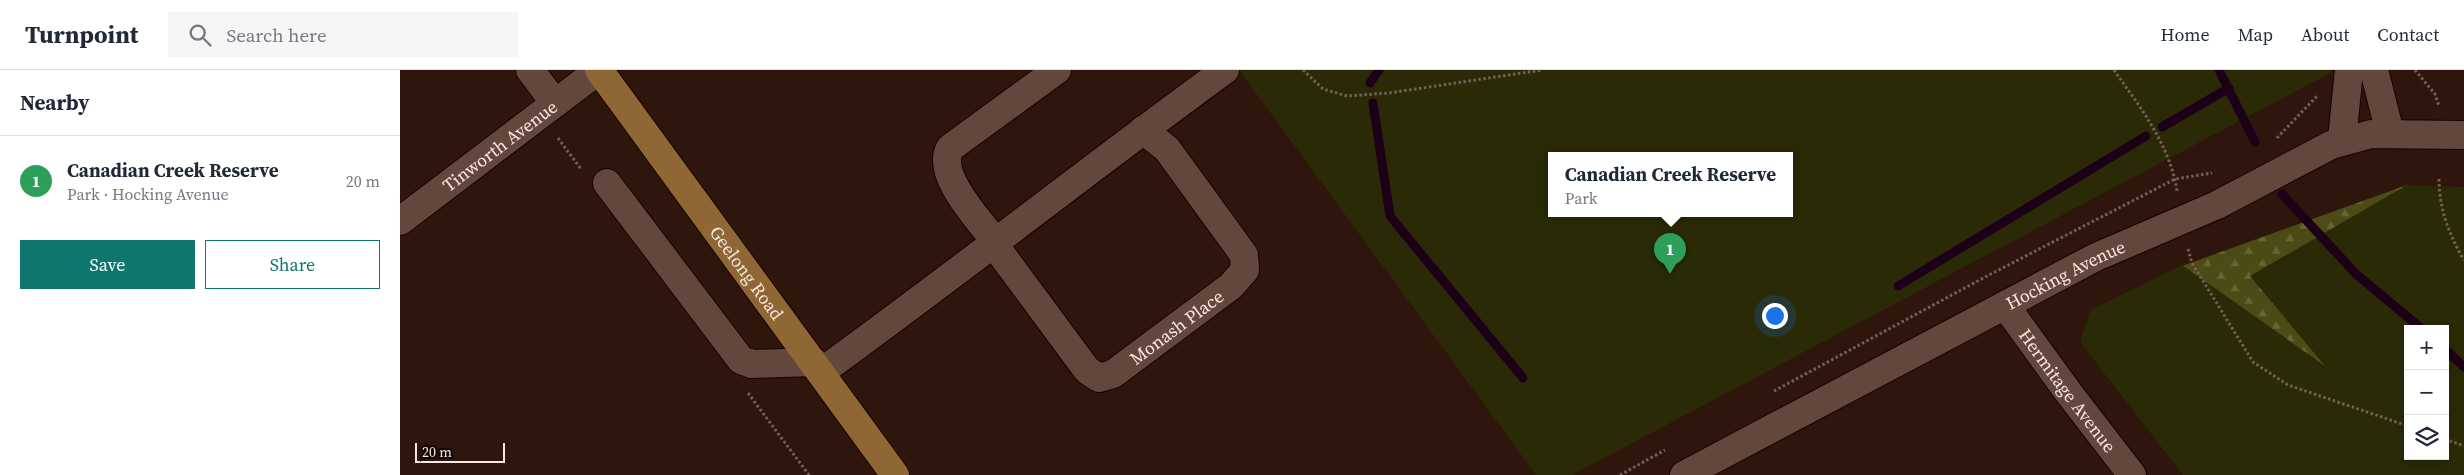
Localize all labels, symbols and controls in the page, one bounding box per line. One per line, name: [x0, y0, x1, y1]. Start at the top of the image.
search box: [168, 12, 518, 57]
text: Turnpoint: [25, 18, 138, 51]
icon: search: [186, 21, 214, 49]
text: Search here: [226, 22, 327, 48]
text: Home: [2161, 22, 2210, 47]
text: Map: [2238, 22, 2273, 47]
text: About: [2301, 22, 2349, 47]
text: Contact: [2377, 22, 2439, 47]
text: Nearby: [20, 88, 90, 117]
street label: Tinworth Avenue: [437, 94, 562, 197]
popup: [1548, 152, 1793, 217]
text: Canadian Creek Reserve: [67, 157, 279, 183]
text: Canadian Creek Reserve: [1565, 161, 1776, 187]
text: 1: [32, 170, 40, 192]
text: 20 m: [346, 170, 380, 192]
text: Park · Hocking Avenue: [67, 183, 229, 205]
text: Park: [1565, 187, 1598, 209]
street label: Geelong Road: [704, 220, 790, 325]
pin: 1: [1654, 233, 1686, 274]
street label: Hocking Avenue: [2001, 233, 2129, 315]
button: Save: [20, 240, 195, 289]
button: Share: [205, 240, 380, 289]
street label: Monash Place: [1124, 283, 1229, 370]
your location: [1762, 303, 1788, 329]
street label: Hermitage Avenue: [2013, 323, 2122, 457]
map controls: [2404, 325, 2449, 460]
button: +: [2404, 325, 2449, 370]
button: −: [2404, 370, 2449, 415]
button: layers: [2404, 415, 2449, 460]
scale bar: [415, 440, 505, 463]
text: 20 m: [422, 442, 452, 462]

